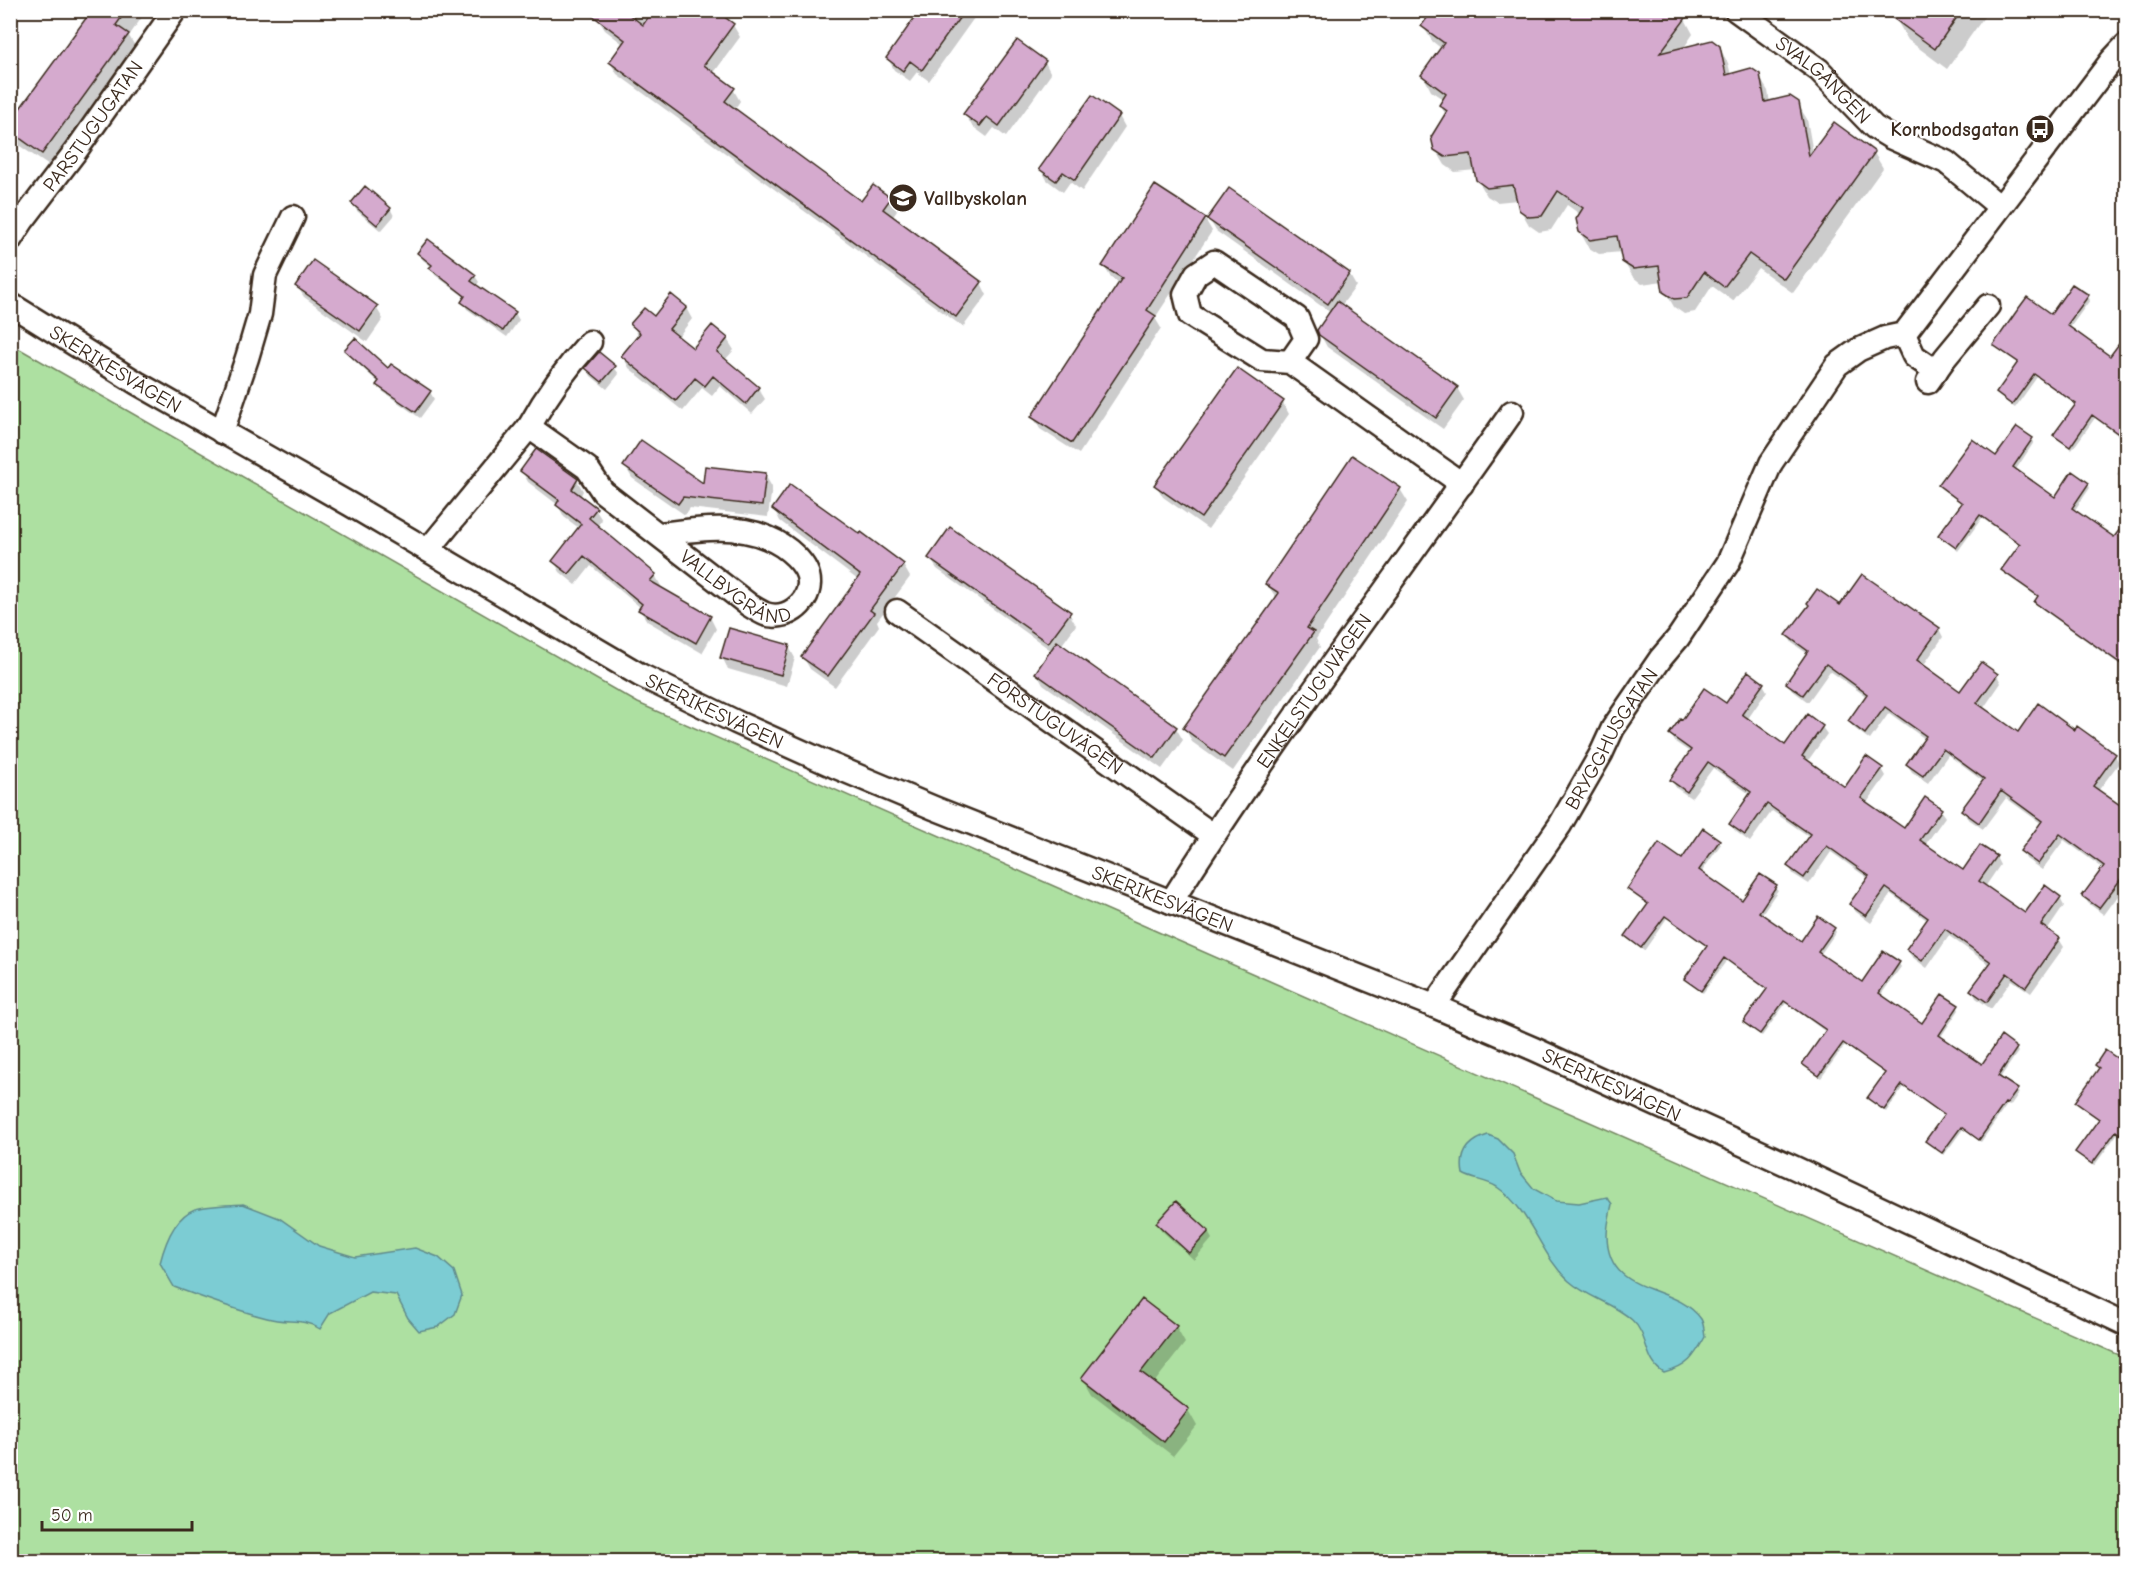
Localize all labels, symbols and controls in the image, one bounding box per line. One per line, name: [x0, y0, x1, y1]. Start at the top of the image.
street label: SVALGÅNGEN: [1771, 31, 1876, 128]
street label: PARSTUGUGATAN: [38, 56, 147, 196]
bus stop icon: Kornbodsgatan: [2024, 113, 2056, 145]
place label: Kornbodsgatan: [1890, 118, 2019, 141]
school or university icon: Vallbyskolan: [887, 182, 919, 214]
place label: Vallbyskolan: [924, 187, 1027, 210]
street label: SKERIKESVÄGEN: [46, 320, 186, 417]
street label: VALLBYGRÄND: [676, 545, 794, 628]
street label: ENKELSTUGUVÄGEN: [1252, 609, 1376, 772]
street label: BRYGGHUSGATAN: [1560, 663, 1662, 814]
street label: FÖRSTUGUVÄGEN: [983, 667, 1128, 779]
street label: SKERIKESVÄGEN: [642, 668, 787, 753]
street label: SKERIKESVÄGEN: [1089, 860, 1237, 937]
street label: SKERIKESVÄGEN: [1539, 1043, 1685, 1126]
scale bar: [42, 1494, 192, 1532]
text: 50 m: [51, 1505, 93, 1526]

